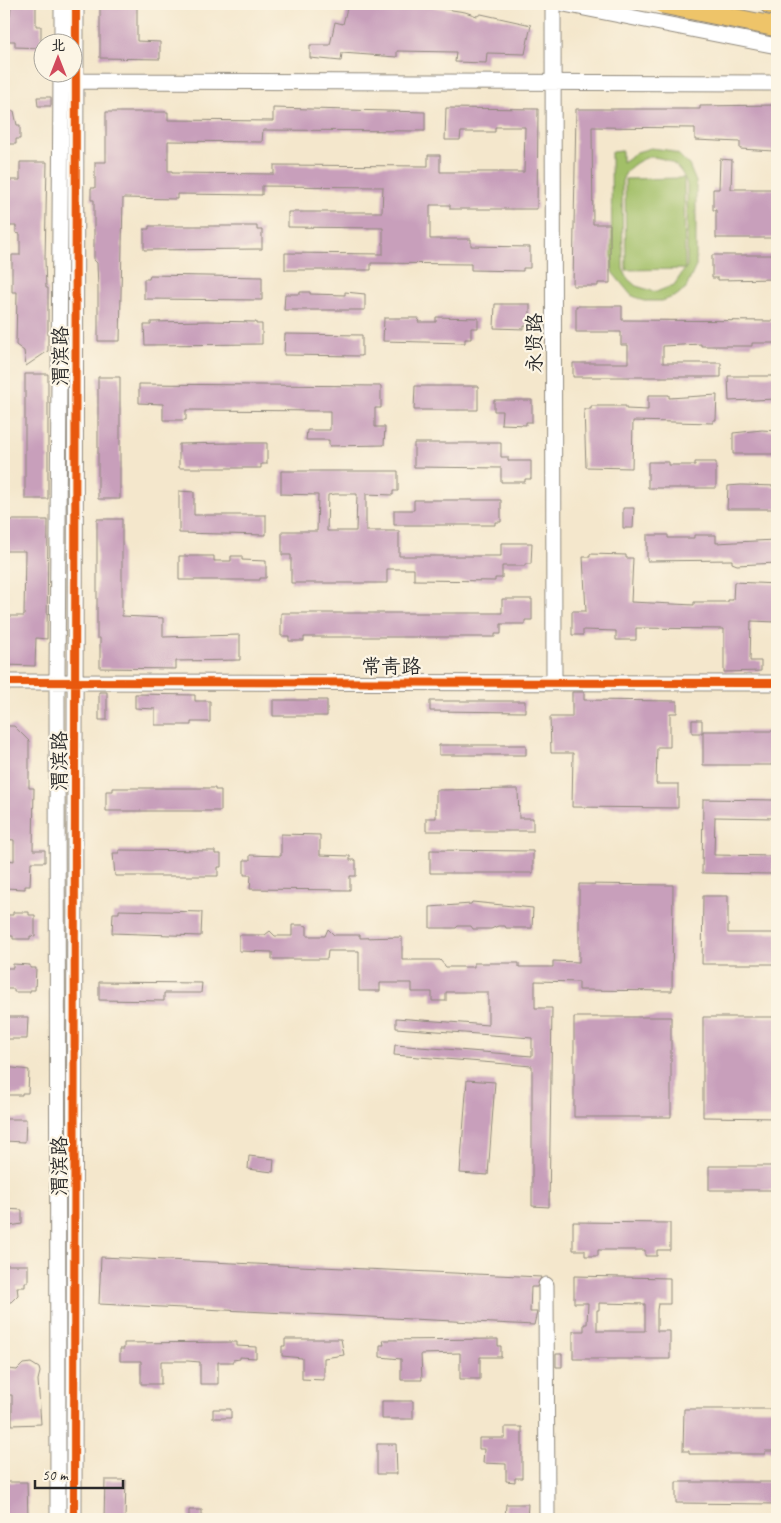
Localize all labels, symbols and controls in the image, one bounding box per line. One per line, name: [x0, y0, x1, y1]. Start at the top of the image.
north arrow: [32, 32, 82, 82]
text: 北: [51, 37, 65, 54]
street label: 永贤路: [522, 312, 547, 373]
street label: 渭滨路: [48, 325, 73, 386]
street label: 常青路: [361, 654, 422, 679]
street label: 渭滨路: [47, 730, 72, 791]
street label: 渭滨路: [47, 1135, 72, 1196]
scale bar: [35, 1458, 122, 1490]
text: 50 m: [42, 1466, 69, 1485]

